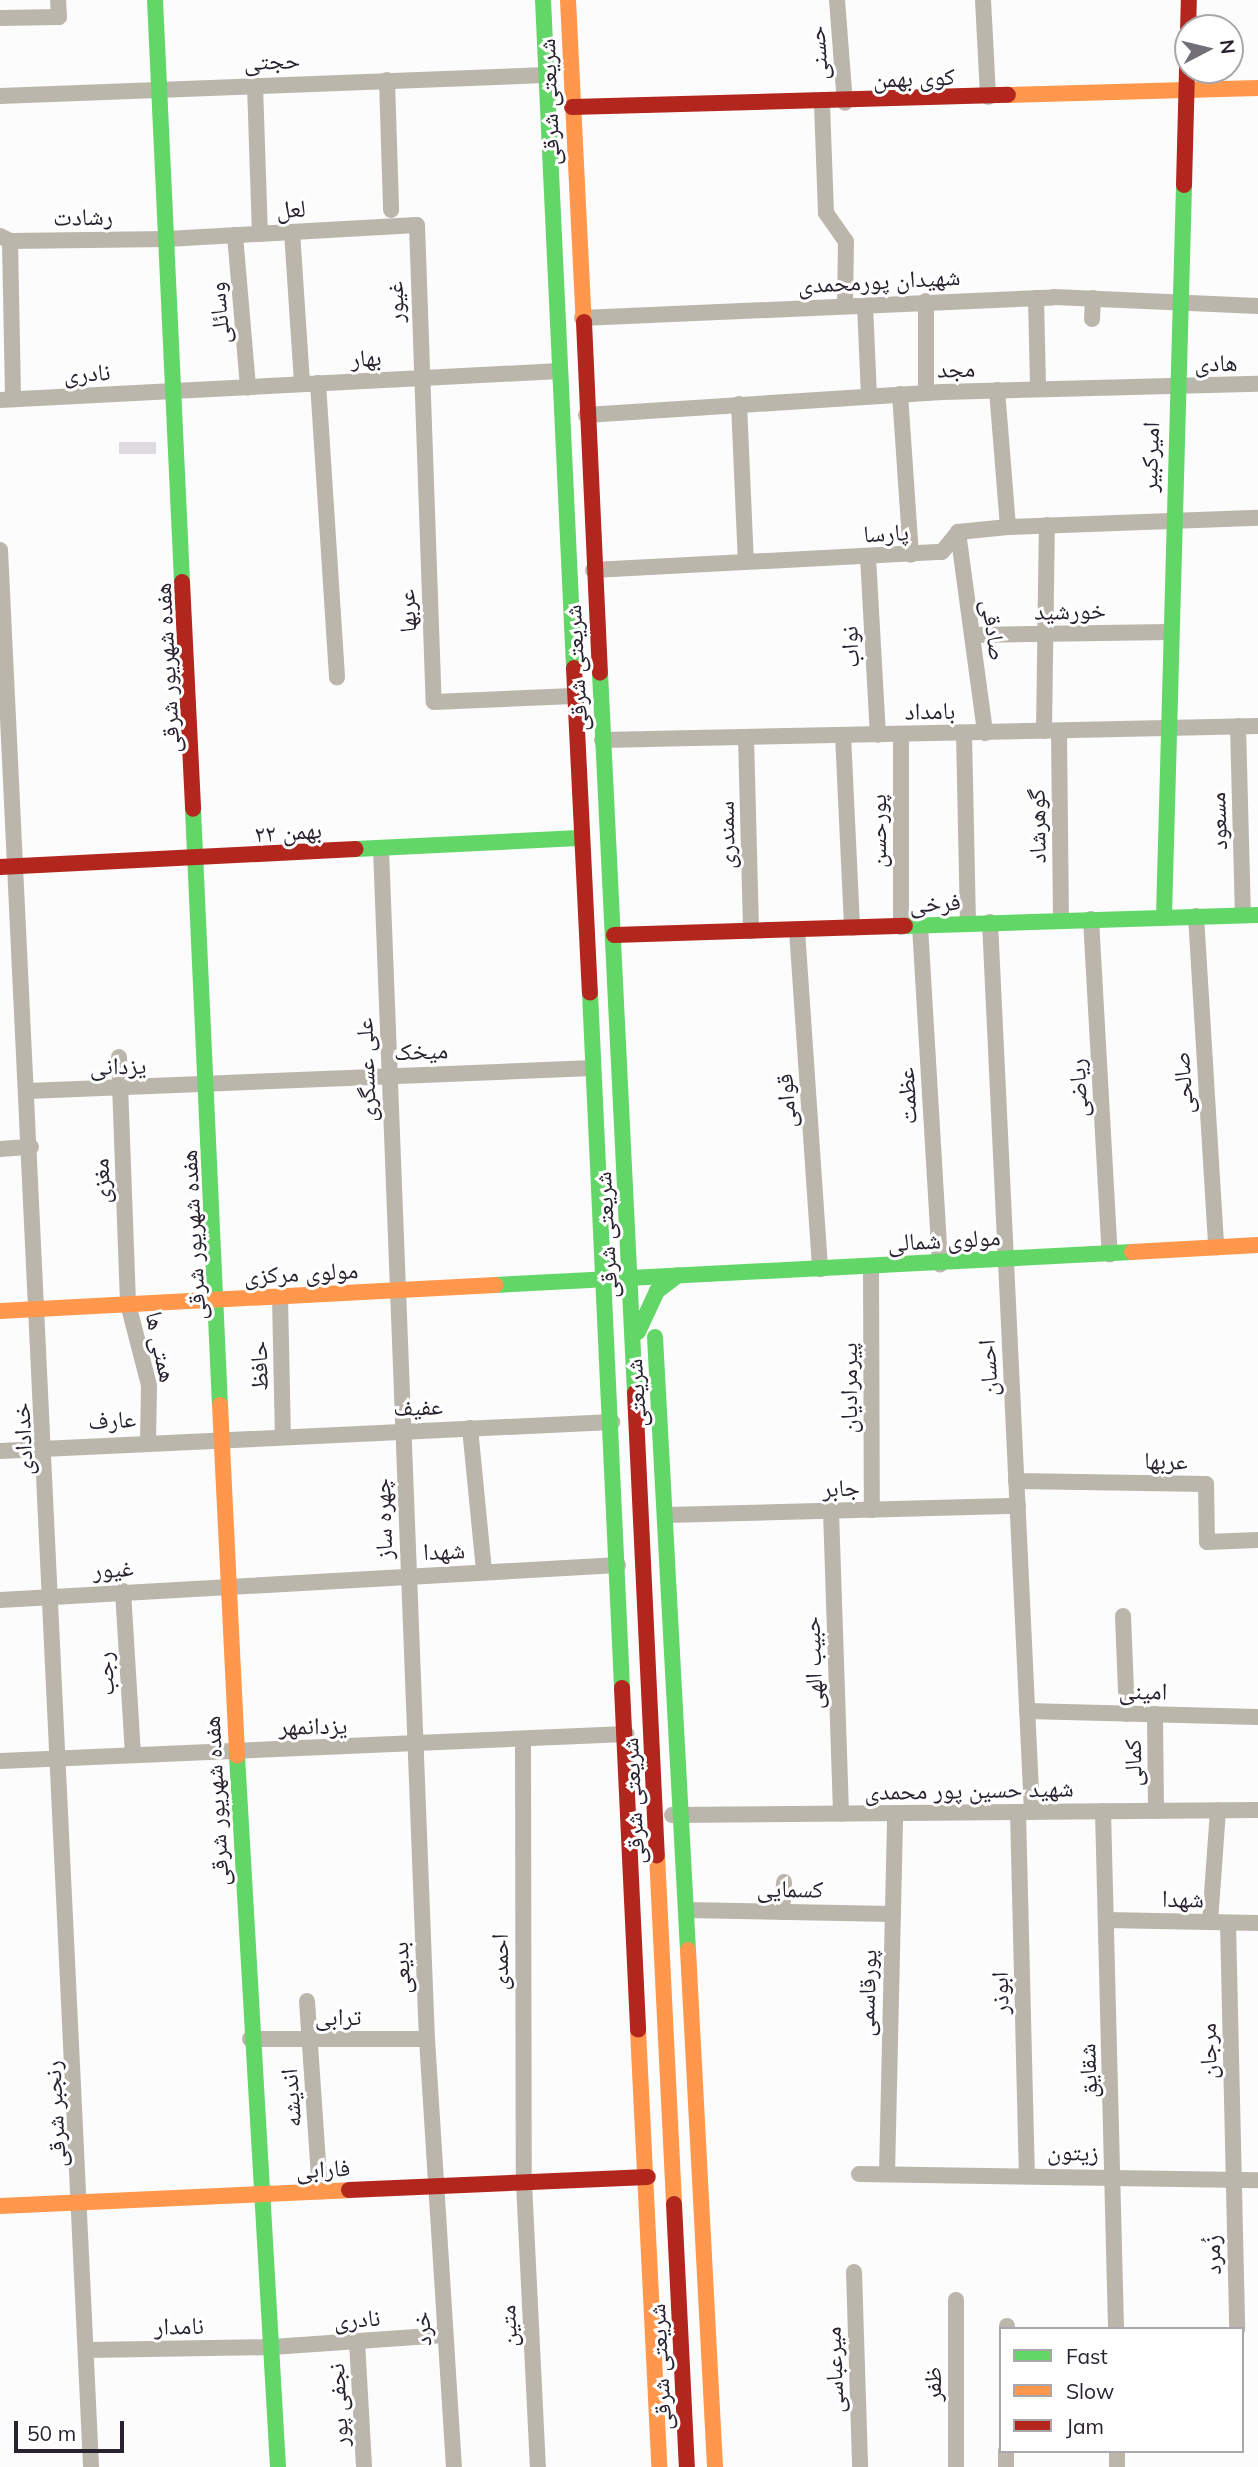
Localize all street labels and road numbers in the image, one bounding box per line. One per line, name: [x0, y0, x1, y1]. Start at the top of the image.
street label: حسنی: [802, 25, 834, 81]
street label: شریعتی شرقی: [532, 38, 566, 166]
street label: حجتی: [243, 46, 301, 76]
street label: کوی بهمن: [873, 62, 955, 94]
street label: لعل: [276, 194, 306, 224]
street label: رشادت: [53, 202, 113, 232]
street label: شهیدان پورمحمدی: [797, 262, 961, 300]
street label: وسائلی: [202, 281, 236, 345]
street label: غیور: [380, 281, 410, 323]
street label: بهار: [350, 343, 382, 373]
street label: هادی: [1194, 348, 1238, 378]
street label: مجد: [936, 354, 976, 384]
street label: نادری: [63, 357, 111, 389]
street label: امیرکبیر: [1134, 421, 1166, 493]
street label: پارسا: [863, 517, 909, 549]
street label: هفده شهریور شرقی: [148, 582, 186, 754]
street label: عربها: [391, 588, 423, 634]
street label: خورشید: [1034, 596, 1106, 626]
street label: صادقی: [975, 598, 1013, 662]
street label: شریعتی شرقی: [558, 604, 594, 732]
street label: نواب: [835, 625, 865, 669]
street label: بامداد: [904, 696, 956, 726]
street label: گوهرشاد: [1022, 788, 1052, 864]
street label: مسعود: [1203, 792, 1233, 850]
street label: پورحسن: [864, 794, 892, 868]
street label: سمندری: [711, 801, 741, 869]
street label: ۲۲ بهمن: [253, 815, 323, 849]
street label: فرخی: [909, 887, 961, 919]
street label: علی عسگری: [350, 1017, 382, 1123]
street label: میخک: [393, 1036, 449, 1066]
street label: یزدانی: [89, 1051, 147, 1081]
street label: صالحی: [1166, 1051, 1200, 1115]
street label: ریاضی: [1062, 1058, 1094, 1118]
street label: عظمت: [891, 1067, 923, 1125]
street label: قوامی: [770, 1073, 802, 1129]
street label: هفده شهریور شرقی: [174, 1149, 212, 1321]
street label: مغزی: [86, 1158, 116, 1204]
street label: شریعتی شرقی: [588, 1171, 624, 1299]
street label: مولوی شمالی: [887, 1223, 1001, 1257]
street label: مولوی مرکزی: [243, 1256, 359, 1290]
street label: همتی ها: [139, 1309, 183, 1385]
street label: احسان: [972, 1339, 1004, 1397]
street label: حافظ: [244, 1341, 274, 1391]
street label: پیرمرادیان: [835, 1342, 863, 1434]
street label: شریعتی: [619, 1358, 653, 1428]
street label: عفیف: [393, 1392, 443, 1422]
street label: خدادادی: [7, 1402, 39, 1476]
street label: عارف: [87, 1404, 137, 1436]
street label: عربها: [1144, 1446, 1188, 1476]
street label: جابر: [822, 1473, 860, 1503]
street label: چهره ساز: [367, 1478, 399, 1560]
street label: شهدا: [422, 1536, 466, 1566]
street label: غیور: [91, 1553, 135, 1585]
street label: حبیب الهی: [797, 1616, 829, 1710]
street label: رجب: [89, 1651, 121, 1697]
street label: امینی: [1118, 1676, 1168, 1706]
street label: یزدانمهر: [278, 1711, 348, 1741]
street label: هفده شهریور شرقی: [197, 1715, 235, 1887]
street label: شریعتی شرقی: [615, 1737, 651, 1865]
street label: کمالی: [1118, 1739, 1148, 1787]
street label: شهید حسین پور محمدی: [864, 1774, 1074, 1806]
street label: کسمایی: [756, 1874, 824, 1904]
street label: شهدا: [1162, 1884, 1204, 1914]
street label: احمدی: [486, 1933, 514, 1991]
street label: بدیعی: [385, 1941, 417, 1995]
street label: پورقاسمی: [851, 1949, 883, 2037]
street label: ابوذر: [985, 1971, 1015, 2015]
street label: ترابی: [315, 2003, 361, 2031]
street label: مرجان: [1193, 2023, 1223, 2079]
street label: شقایق: [1073, 2043, 1103, 2099]
street label: رنجبر شرقی: [38, 2060, 72, 2168]
street label: اندیشه: [275, 2068, 307, 2128]
street label: زیتون: [1047, 2137, 1099, 2167]
street label: فارابی: [295, 2153, 351, 2185]
street label: زُمرد: [1197, 2235, 1227, 2275]
street label: نادری: [333, 2303, 381, 2335]
street label: شریعتی شرقی: [642, 2303, 678, 2431]
street label: متین: [493, 2304, 523, 2348]
street label: نامدار: [154, 2311, 204, 2341]
street label: خرد: [406, 2311, 438, 2347]
street label: میرعباسی: [818, 2326, 850, 2414]
street label: نجفی پور: [321, 2363, 355, 2447]
street label: ظفر: [919, 2367, 947, 2401]

